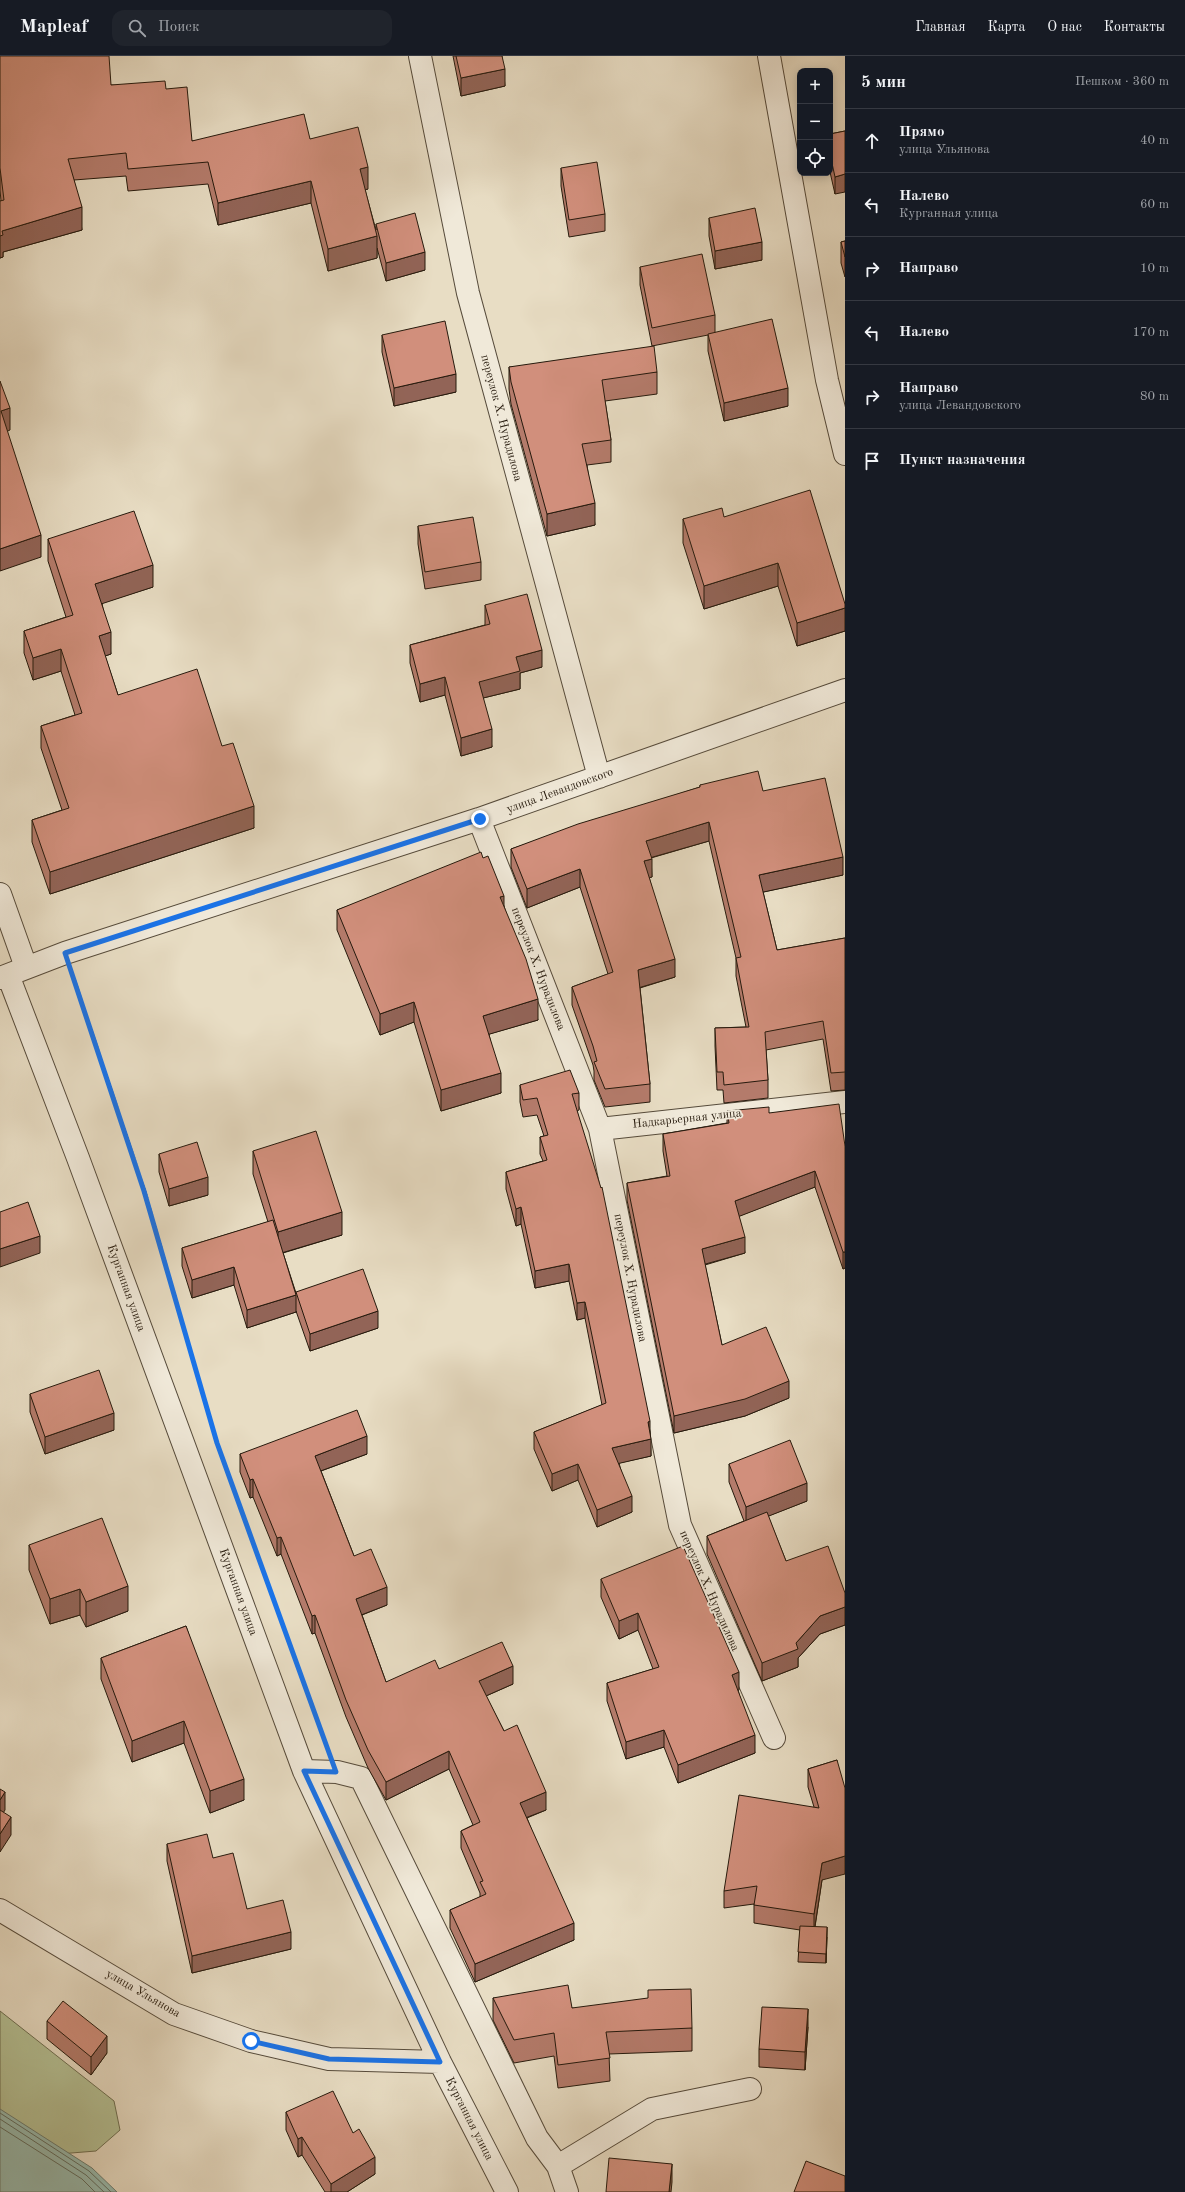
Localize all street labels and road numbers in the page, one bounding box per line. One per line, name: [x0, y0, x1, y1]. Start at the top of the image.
street label: переулок Х. Нурадилова: [478, 353, 524, 483]
street label: улица Левандовского: [505, 766, 615, 816]
street label: переулок Х. Нурадилова: [509, 906, 567, 1032]
street label: Надкарьерная улица: [632, 1107, 742, 1131]
street label: переулок Х. Нурадилова: [612, 1213, 648, 1343]
street label: Курганная улица: [105, 1243, 147, 1333]
street label: переулок Х. Нурадилова: [677, 1529, 741, 1653]
street label: Курганная улица: [217, 1547, 259, 1637]
street label: улица Ульянова: [104, 1968, 182, 2020]
street label: Курганная улица: [443, 2076, 495, 2163]

